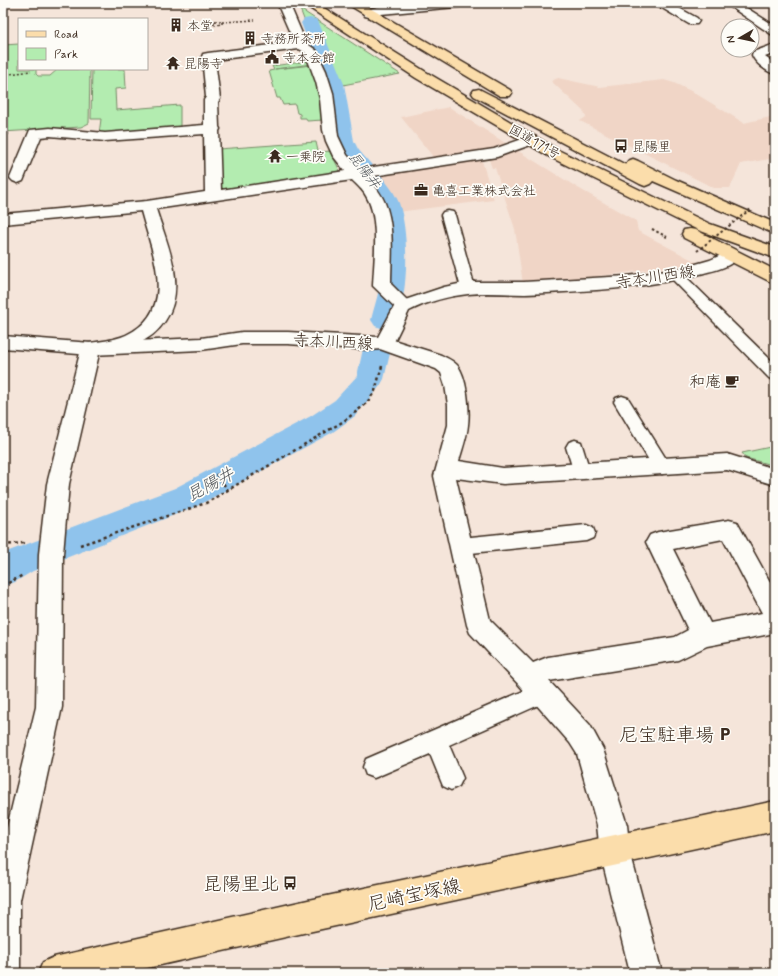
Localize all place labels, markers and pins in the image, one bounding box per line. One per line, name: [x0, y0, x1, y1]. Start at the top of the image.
building icon: 本堂: [168, 17, 184, 33]
place label: 本堂: [187, 18, 213, 35]
building icon: 寺務所茶所: [242, 30, 258, 46]
place label: 寺務所茶所: [261, 31, 326, 48]
public building icon: 寺本会館: [264, 49, 280, 65]
place label: 寺本会館: [283, 50, 335, 67]
temple icon: 昆陽寺: [165, 55, 181, 71]
place label: 昆陽寺: [184, 56, 223, 73]
bus stop icon: 昆陽里: [613, 138, 629, 154]
place label: 昆陽里: [632, 139, 671, 156]
temple icon: 一乗院: [267, 148, 283, 164]
place label: 一乗院: [286, 149, 325, 166]
office icon: 亀喜工業株式会社: [413, 182, 429, 198]
place label: 亀喜工業株式会社: [432, 183, 536, 200]
place label: 和庵: [689, 372, 721, 393]
cafe icon: 和庵: [724, 373, 740, 389]
place label: 尼宝駐車場: [619, 723, 714, 748]
parking icon: 尼宝駐車場: [717, 726, 733, 742]
place label: 昆陽里北: [203, 872, 279, 897]
bus stop icon: 昆陽里北: [282, 875, 298, 891]

